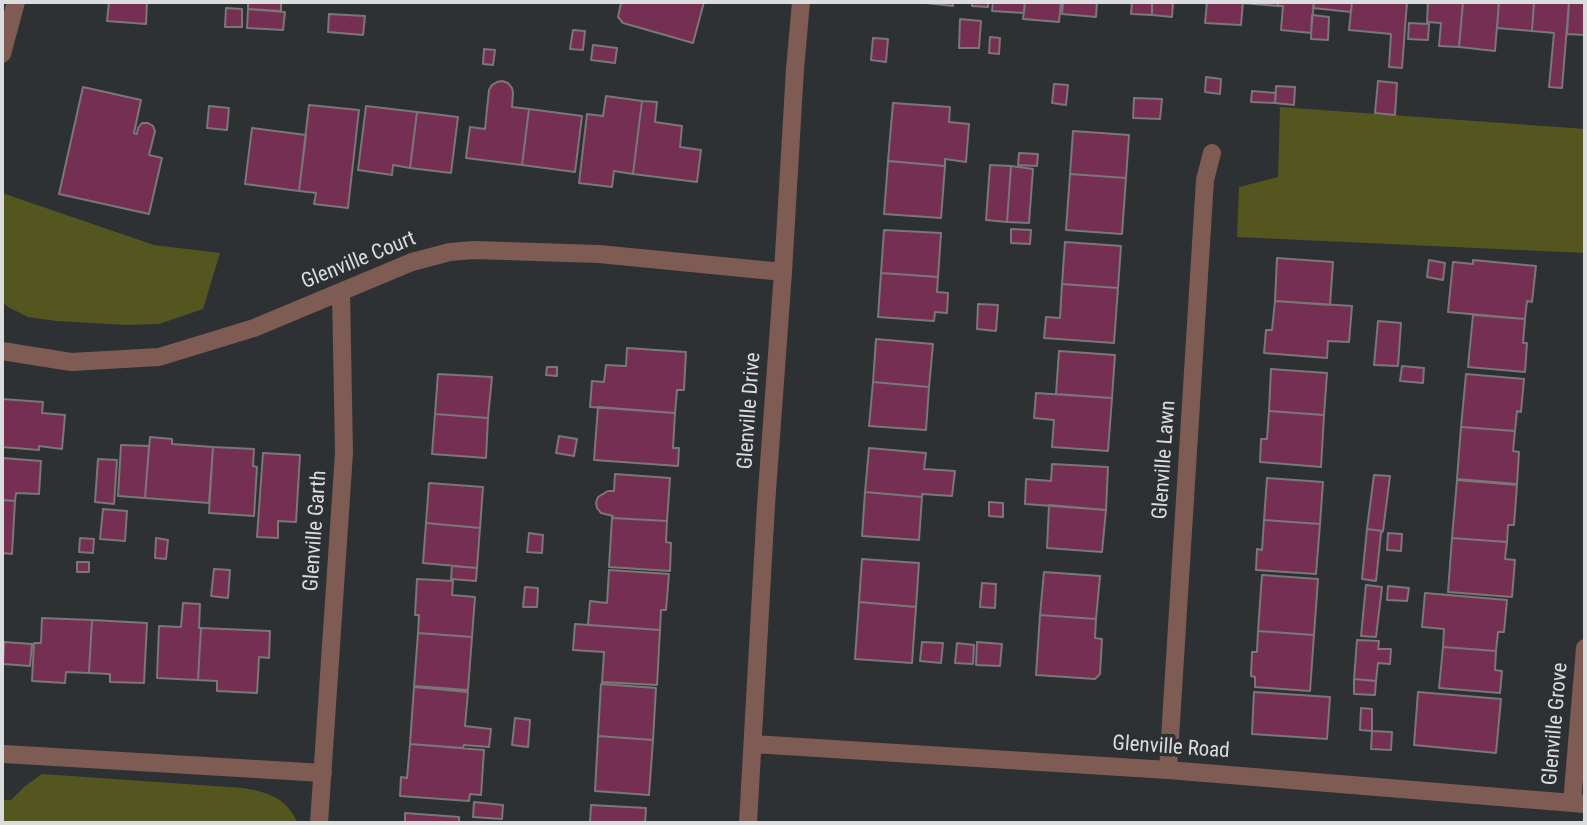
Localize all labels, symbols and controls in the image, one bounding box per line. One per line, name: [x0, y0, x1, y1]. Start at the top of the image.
street label: Glenville Court: [298, 227, 420, 295]
street label: Glenville Drive: [733, 352, 767, 470]
street label: Glenville Lawn: [1148, 400, 1182, 520]
street label: Glenville Garth: [299, 470, 333, 592]
street label: Glenville Grove: [1538, 662, 1574, 786]
street label: Glenville Road: [1112, 731, 1230, 765]

